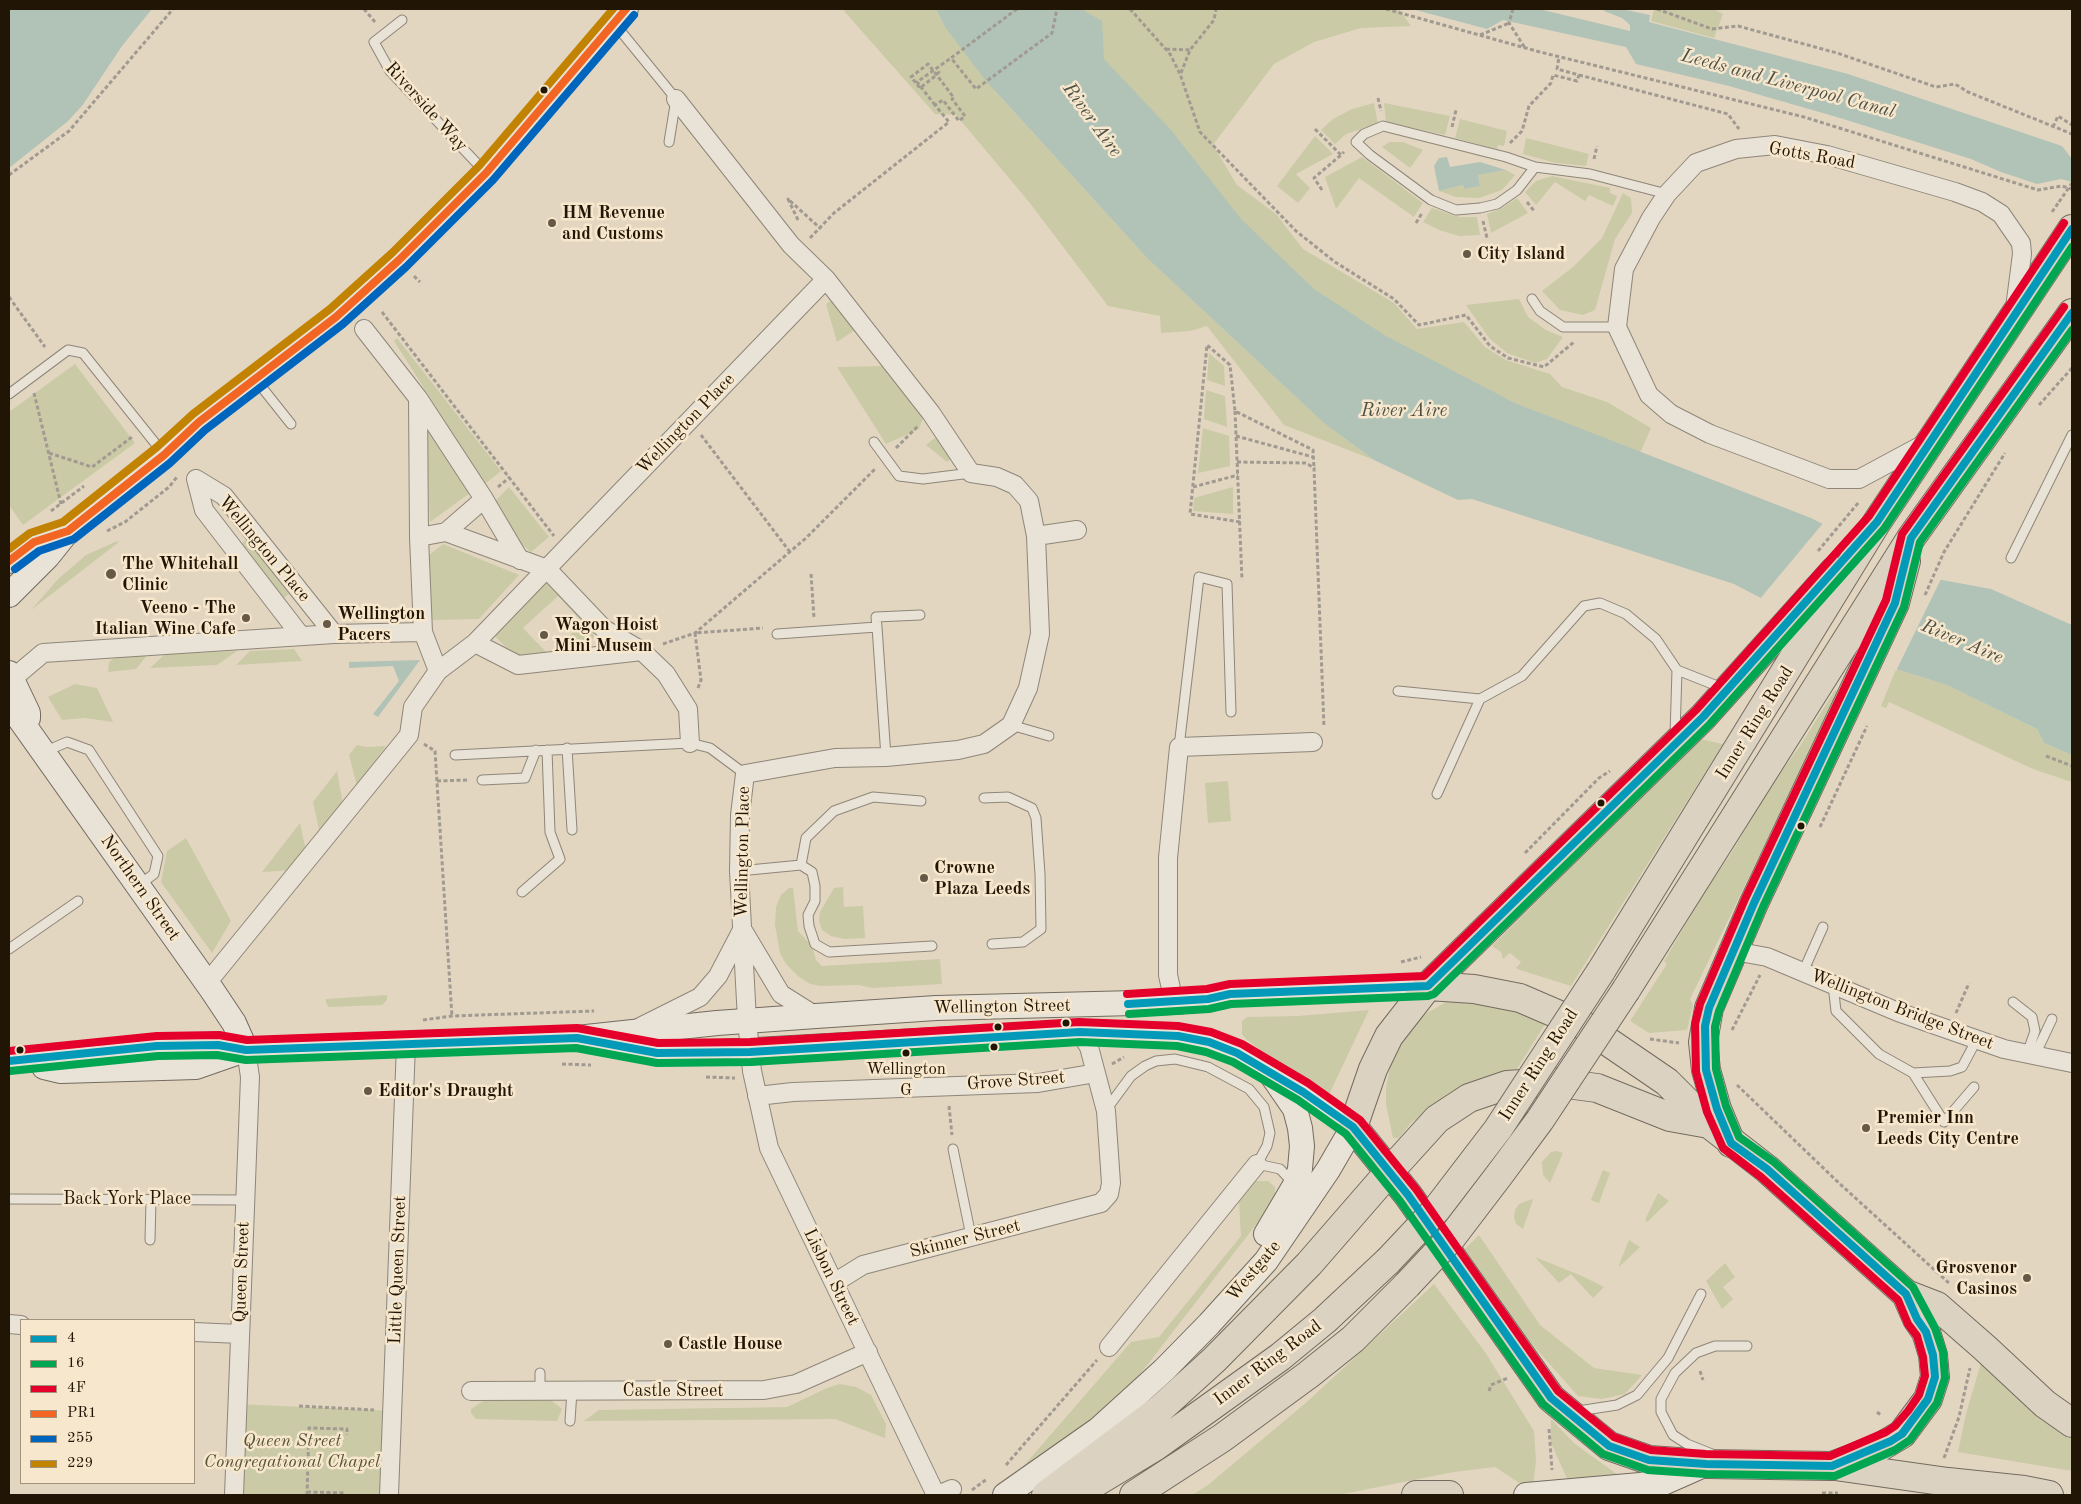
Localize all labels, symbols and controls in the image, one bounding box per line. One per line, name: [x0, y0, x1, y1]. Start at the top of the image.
water label: Leeds and Liverpool Canal: [1678, 44, 1898, 124]
street label: Riverside Way: [380, 58, 472, 156]
water label: River Aire: [1057, 78, 1127, 162]
unlabelled marker: [539, 85, 549, 95]
street label: Gotts Road: [1767, 138, 1857, 174]
place label: HM Revenue and Customs: [562, 202, 665, 244]
marker: HM Revenue and Customs: [546, 217, 558, 229]
place label: City Island: [1477, 243, 1565, 265]
marker: City Island: [1461, 248, 1473, 260]
street label: Wellington Place: [632, 369, 740, 479]
water label: River Aire: [1361, 400, 1447, 422]
street label: Wellington Place: [213, 492, 315, 606]
place label: The Whitehall Clinic: [122, 553, 239, 596]
marker: The Whitehall Clinic: [104, 567, 118, 581]
place label: Veeno - The Italian Wine Cafe: [94, 597, 236, 640]
place label: Wellington Pacers: [337, 603, 425, 646]
marker: Veeno - The Italian Wine Cafe: [240, 612, 252, 624]
place label: Wagon Hoist Mini Musem: [554, 614, 658, 656]
water label: River Aire: [1918, 615, 2006, 669]
marker: Wellington Pacers: [321, 618, 333, 630]
marker: Wagon Hoist Mini Musem: [538, 629, 550, 641]
street label: Inner Ring Road: [1712, 662, 1798, 784]
street label: Wellington Place: [731, 786, 755, 918]
unlabelled marker: [1596, 798, 1606, 808]
unlabelled marker: [1796, 821, 1806, 831]
street label: Northern Street: [95, 831, 185, 945]
place label: Crowne Plaza Leeds: [934, 857, 1030, 900]
marker: Crowne Plaza Leeds: [918, 872, 930, 884]
street label: Wellington Bridge Street: [1807, 965, 1997, 1055]
street label: Wellington Street: [933, 995, 1071, 1019]
street label: Inner Ring Road: [1495, 1005, 1583, 1125]
unlabelled marker: [1061, 1018, 1071, 1028]
unlabelled marker: [993, 1022, 1003, 1032]
unlabelled marker: [989, 1042, 999, 1052]
unlabelled marker: [15, 1045, 25, 1055]
marker: Wellington G: [901, 1048, 911, 1058]
place label: Wellington G: [866, 1060, 946, 1100]
street label: Grove Street: [966, 1067, 1066, 1095]
place label: Editor's Draught: [378, 1080, 514, 1102]
marker: Editor's Draught: [362, 1085, 374, 1097]
place label: Premier Inn Leeds City Centre: [1876, 1107, 2019, 1150]
marker: Premier Inn Leeds City Centre: [1860, 1122, 1872, 1134]
street label: Back York Place: [63, 1188, 191, 1210]
street label: Little Queen Street: [385, 1195, 411, 1345]
street label: Skinner Street: [907, 1215, 1023, 1263]
street label: Queen Street: [229, 1221, 255, 1323]
street label: Lisbon Street: [798, 1225, 864, 1329]
street label: Westgate: [1222, 1236, 1286, 1306]
place label: Grosvenor Casinos: [1935, 1257, 2017, 1300]
marker: Grosvenor Casinos: [2021, 1272, 2033, 1284]
street label: Inner Ring Road: [1210, 1315, 1326, 1411]
legend: [20, 1319, 195, 1484]
text: 4: [67, 1331, 76, 1346]
place label: Castle House: [678, 1333, 782, 1355]
marker: Castle House: [662, 1338, 674, 1350]
text: 16: [67, 1356, 84, 1371]
street label: Castle Street: [623, 1380, 723, 1402]
text: 4F: [67, 1381, 86, 1396]
text: PR1: [67, 1406, 97, 1421]
park label: Queen Street Congregational Chapel: [204, 1430, 380, 1472]
text: 255: [67, 1431, 93, 1446]
text: 229: [67, 1456, 93, 1471]

